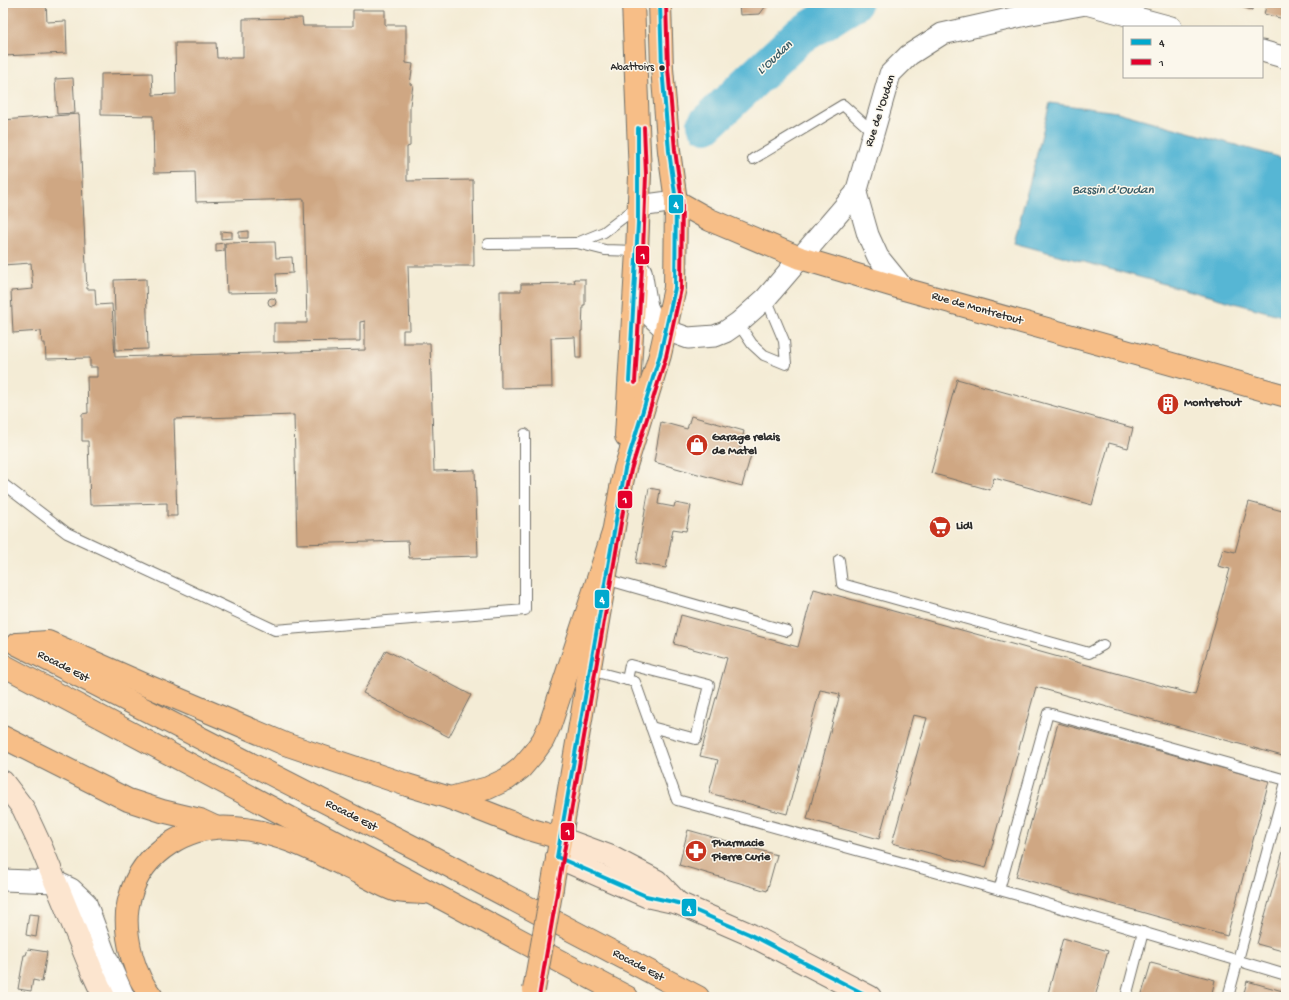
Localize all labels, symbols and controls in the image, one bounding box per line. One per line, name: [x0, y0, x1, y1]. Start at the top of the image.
legend: [1123, 26, 1263, 78]
water label: L'Oudan: [754, 37, 796, 78]
text: 4: [1159, 37, 1165, 51]
text: 1: [1158, 57, 1164, 71]
place label: Abattoirs: [611, 62, 655, 74]
marker: Abattoirs: [657, 63, 667, 73]
street label: Rue de l'Oudan: [863, 73, 899, 149]
water label: Bassin d'Oudan: [1072, 183, 1155, 198]
line badge: 4: [668, 194, 684, 214]
text: 4: [672, 200, 679, 212]
line badge: 1: [635, 245, 650, 265]
text: 1: [640, 251, 645, 263]
street label: Rue de Montretout: [930, 289, 1025, 329]
building icon: Montretout: [1155, 391, 1181, 417]
place label: Montretout: [1184, 397, 1242, 411]
place label: Garage relais de Matel: [712, 431, 780, 459]
shop icon: Garage relais de Matel: [684, 432, 710, 458]
line badge: 1: [617, 490, 633, 509]
text: 1: [622, 495, 627, 507]
supermarket icon: Lidl: [927, 514, 953, 540]
place label: Lidl: [956, 520, 973, 534]
line badge: 4: [594, 589, 610, 609]
text: 4: [598, 595, 605, 607]
street label: Rocade Est: [35, 648, 92, 686]
street label: Rocade Est: [323, 797, 380, 835]
line badge: 1: [560, 822, 575, 841]
text: 1: [565, 827, 570, 839]
place label: Pharmacie Pierre Curie: [711, 837, 771, 865]
pharmacy icon: Pharmacie Pierre Curie: [683, 838, 709, 864]
line badge: 4: [681, 898, 697, 917]
text: 4: [685, 904, 692, 916]
street label: Rocade Est: [610, 947, 667, 986]

